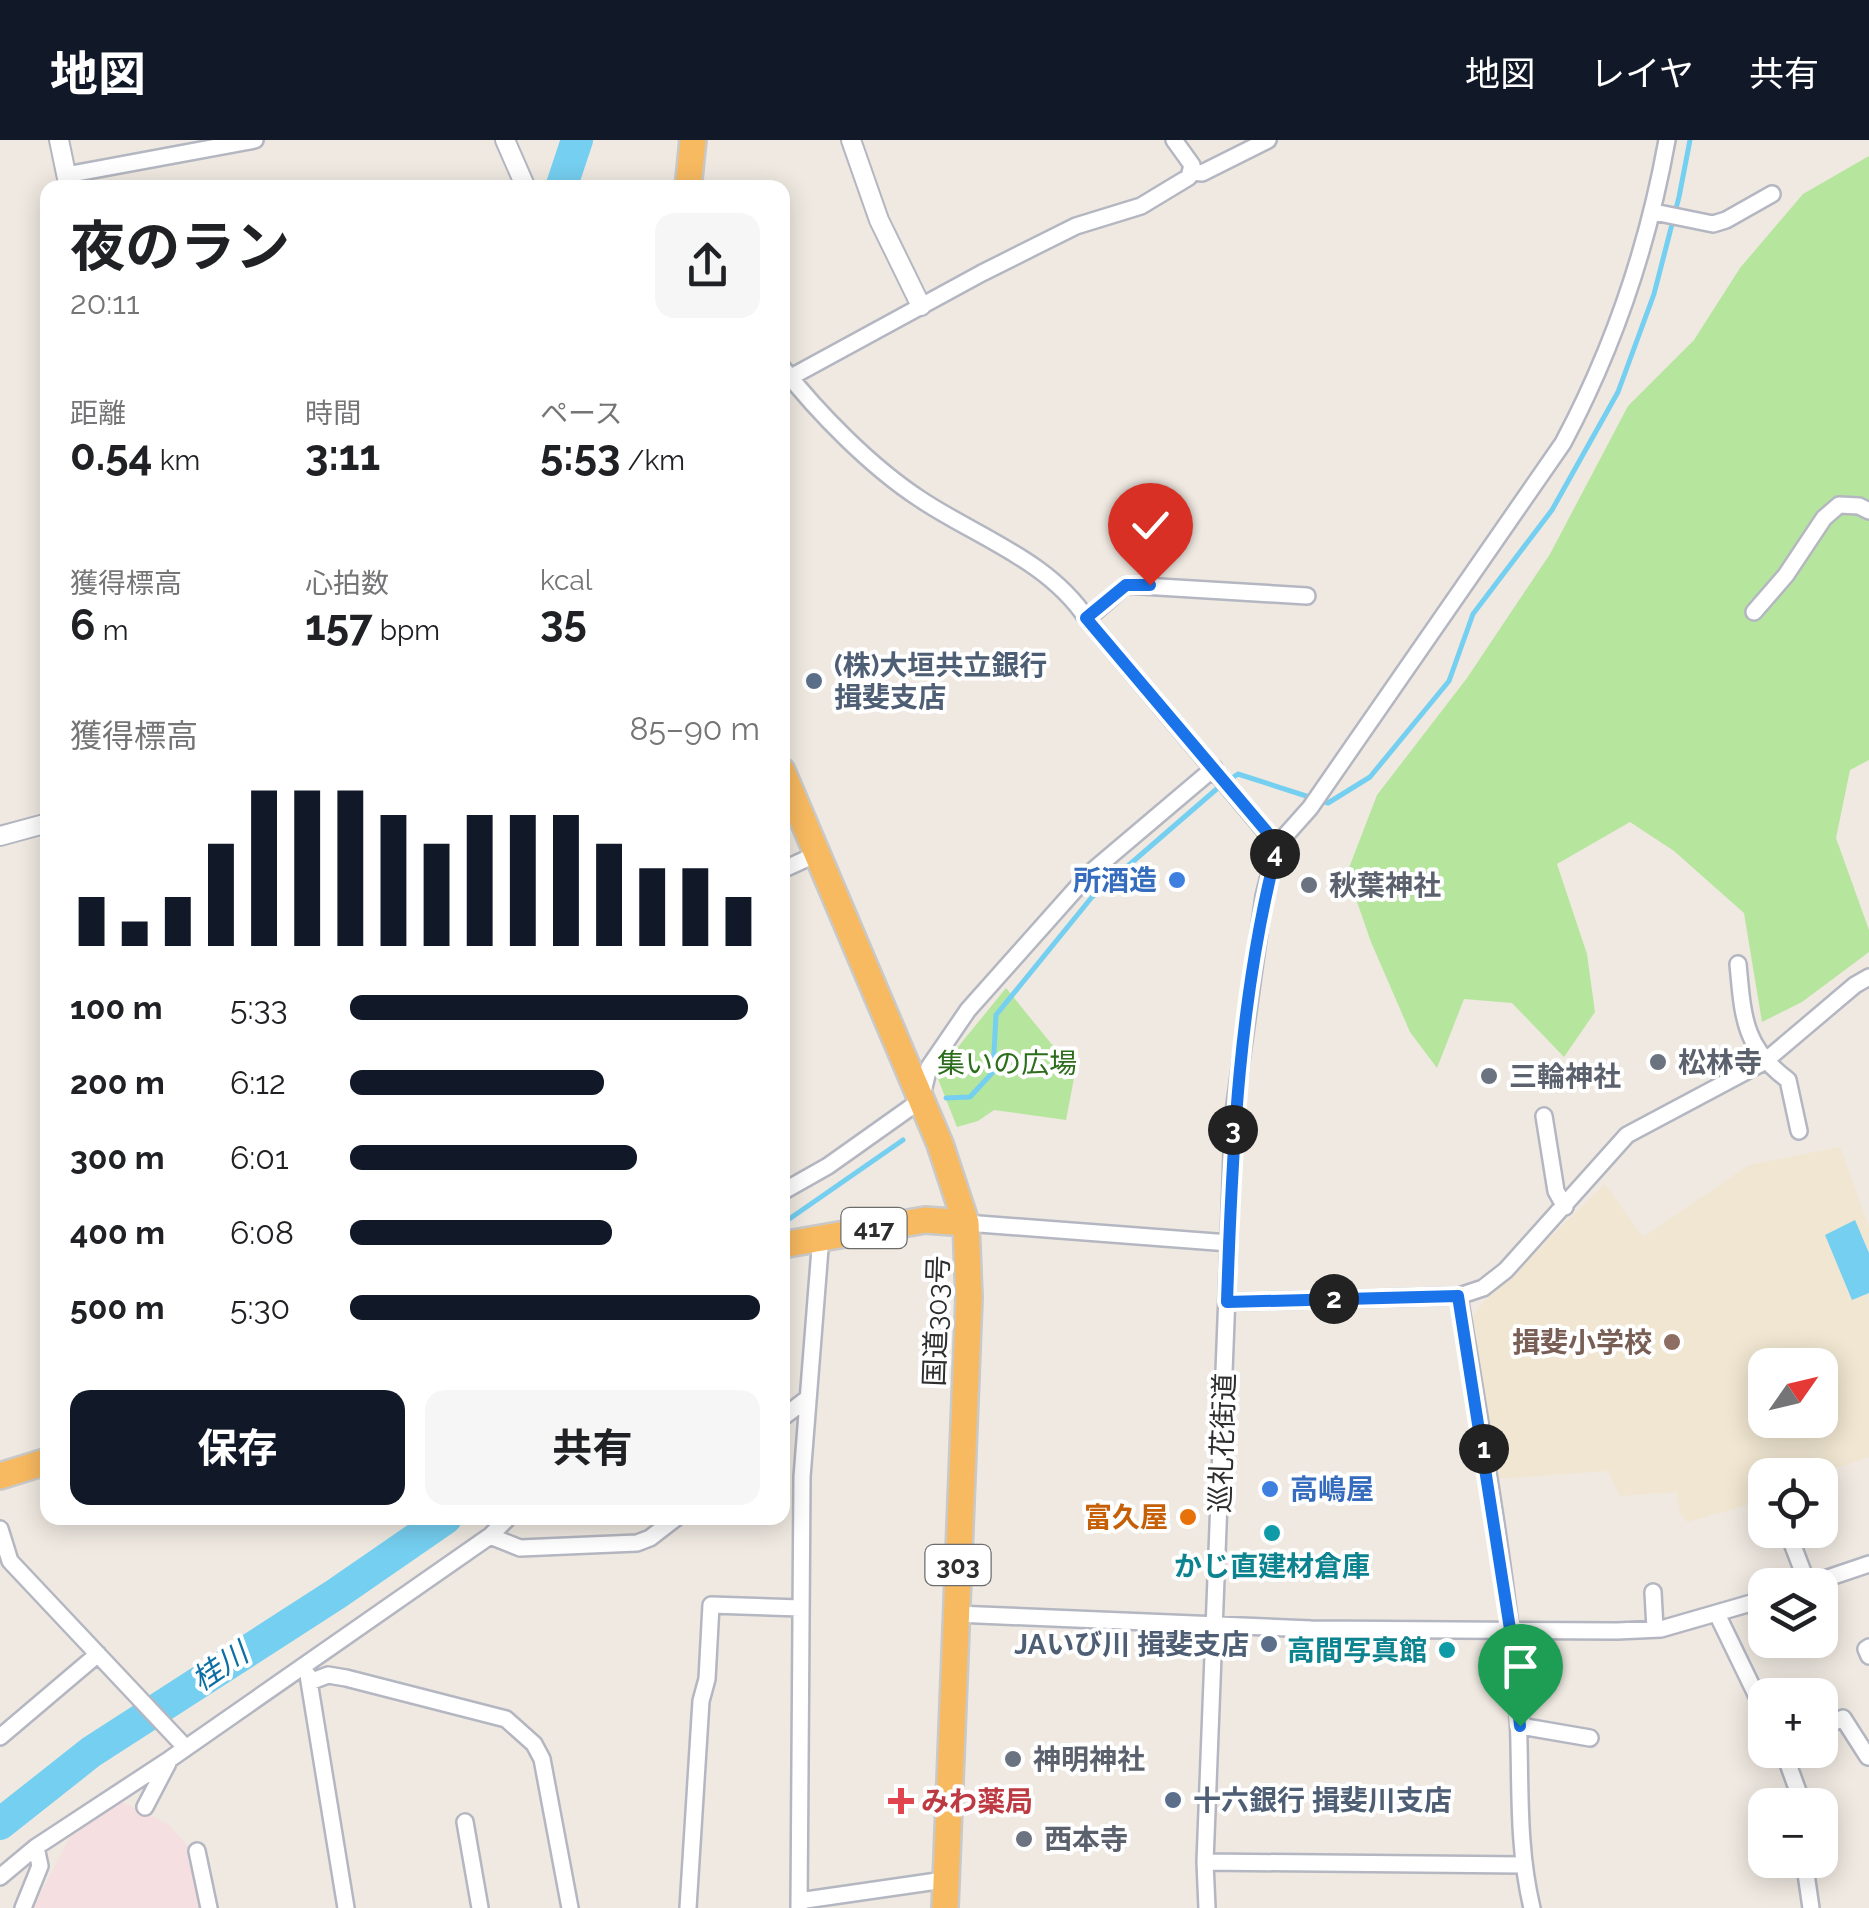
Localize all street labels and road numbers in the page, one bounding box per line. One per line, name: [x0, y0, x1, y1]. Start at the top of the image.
road number: 417: [842, 1208, 906, 1248]
street label: 国道303号: [918, 1255, 955, 1387]
street label: 巡礼花街道: [1204, 1372, 1241, 1514]
road number: 303: [926, 1545, 990, 1585]

